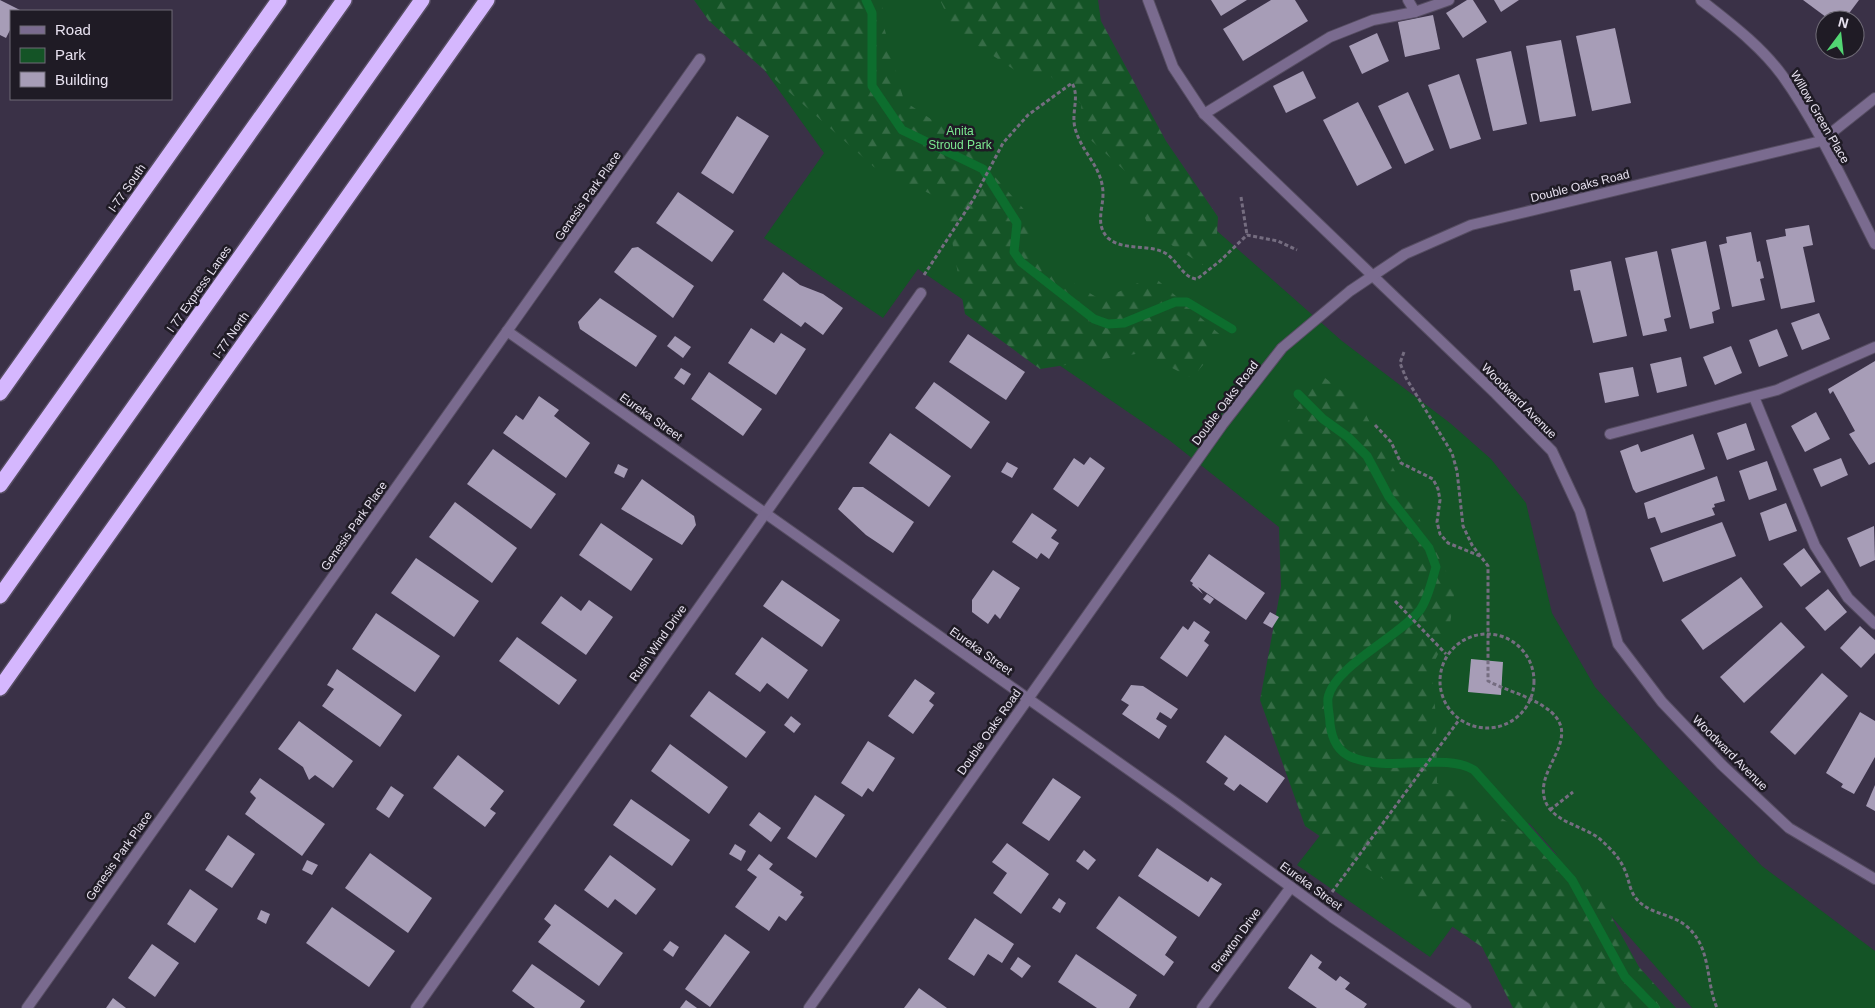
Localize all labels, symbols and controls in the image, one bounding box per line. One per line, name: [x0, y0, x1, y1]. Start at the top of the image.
legend: [10, 10, 172, 100]
north arrow: [1815, 10, 1865, 60]
text: N: [1836, 13, 1850, 31]
text: Road: [55, 21, 91, 38]
text: Park: [55, 46, 86, 63]
street label: Willow Green Place: [1788, 68, 1852, 166]
text: Building: [55, 71, 108, 88]
park label: Anita Stroud Park: [928, 124, 993, 152]
street label: Genesis Park Place: [552, 149, 624, 243]
street label: I-77 South: [105, 161, 149, 215]
street label: Double Oaks Road: [1529, 167, 1631, 205]
street label: I 77 Express Lanes: [164, 243, 234, 335]
street label: I-77 North: [210, 309, 252, 361]
street label: Double Oaks Road: [1189, 358, 1261, 448]
street label: Woodward Avenue: [1479, 361, 1560, 442]
street label: Eureka Street: [617, 390, 686, 444]
street label: Genesis Park Place: [318, 479, 390, 573]
street label: Rush Wind Drive: [626, 602, 690, 684]
street label: Eureka Street: [947, 624, 1016, 678]
street label: Double Oaks Road: [954, 686, 1024, 778]
street label: Woodward Avenue: [1690, 713, 1771, 794]
street label: Genesis Park Place: [83, 809, 155, 903]
street label: Eureka Street: [1277, 859, 1345, 914]
street label: Brewton Drive: [1208, 905, 1264, 975]

